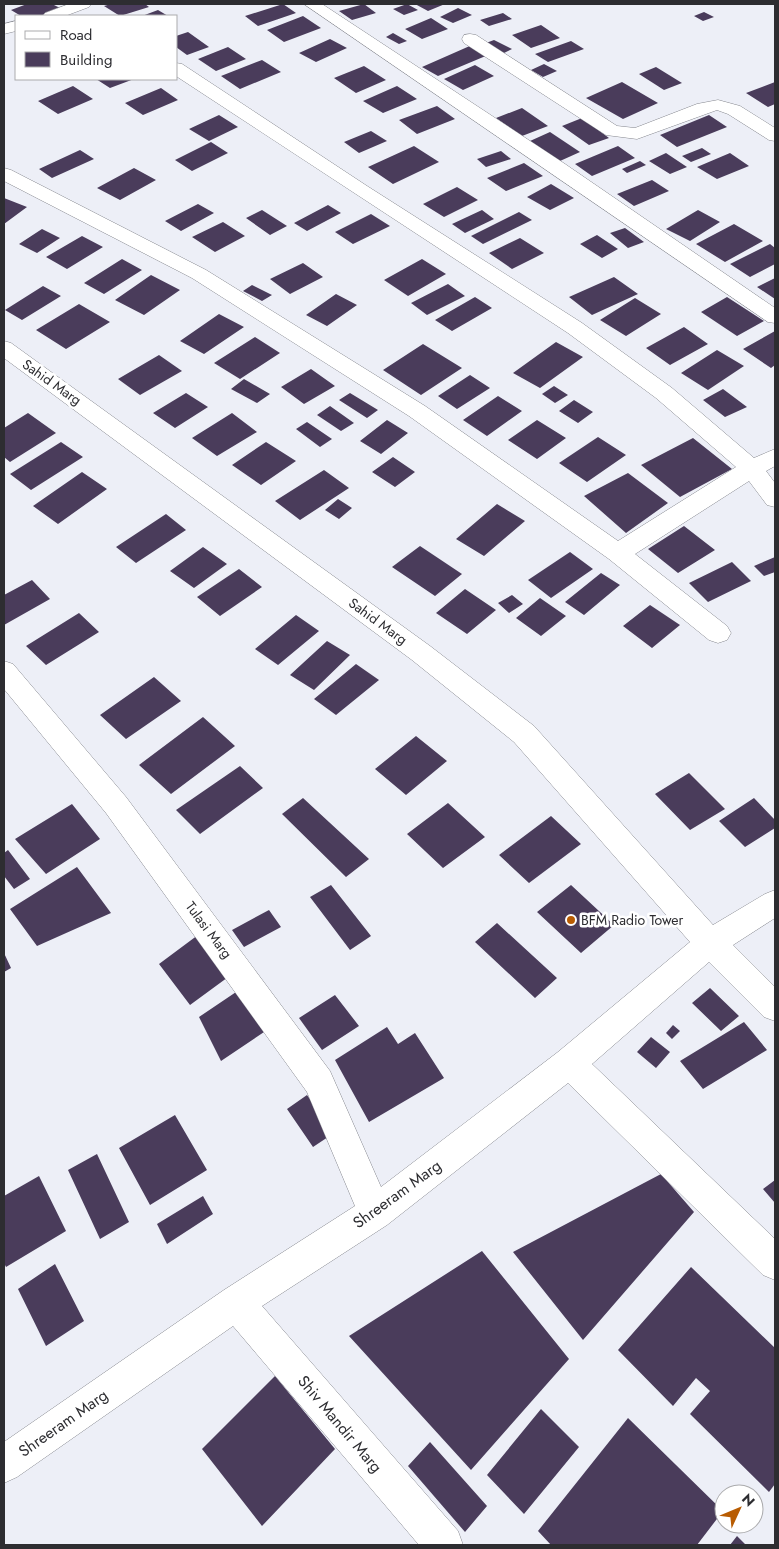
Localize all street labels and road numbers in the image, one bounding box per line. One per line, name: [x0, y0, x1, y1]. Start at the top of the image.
street label: Sahid Marg: [18, 354, 86, 410]
street label: Sahid Marg: [345, 593, 411, 649]
street label: Tulasi Marg: [181, 897, 237, 963]
street label: Shreeram Marg: [348, 1154, 446, 1234]
street label: Shiv Mandir Marg: [292, 1370, 388, 1478]
street label: Shreeram Marg: [14, 1384, 112, 1462]

